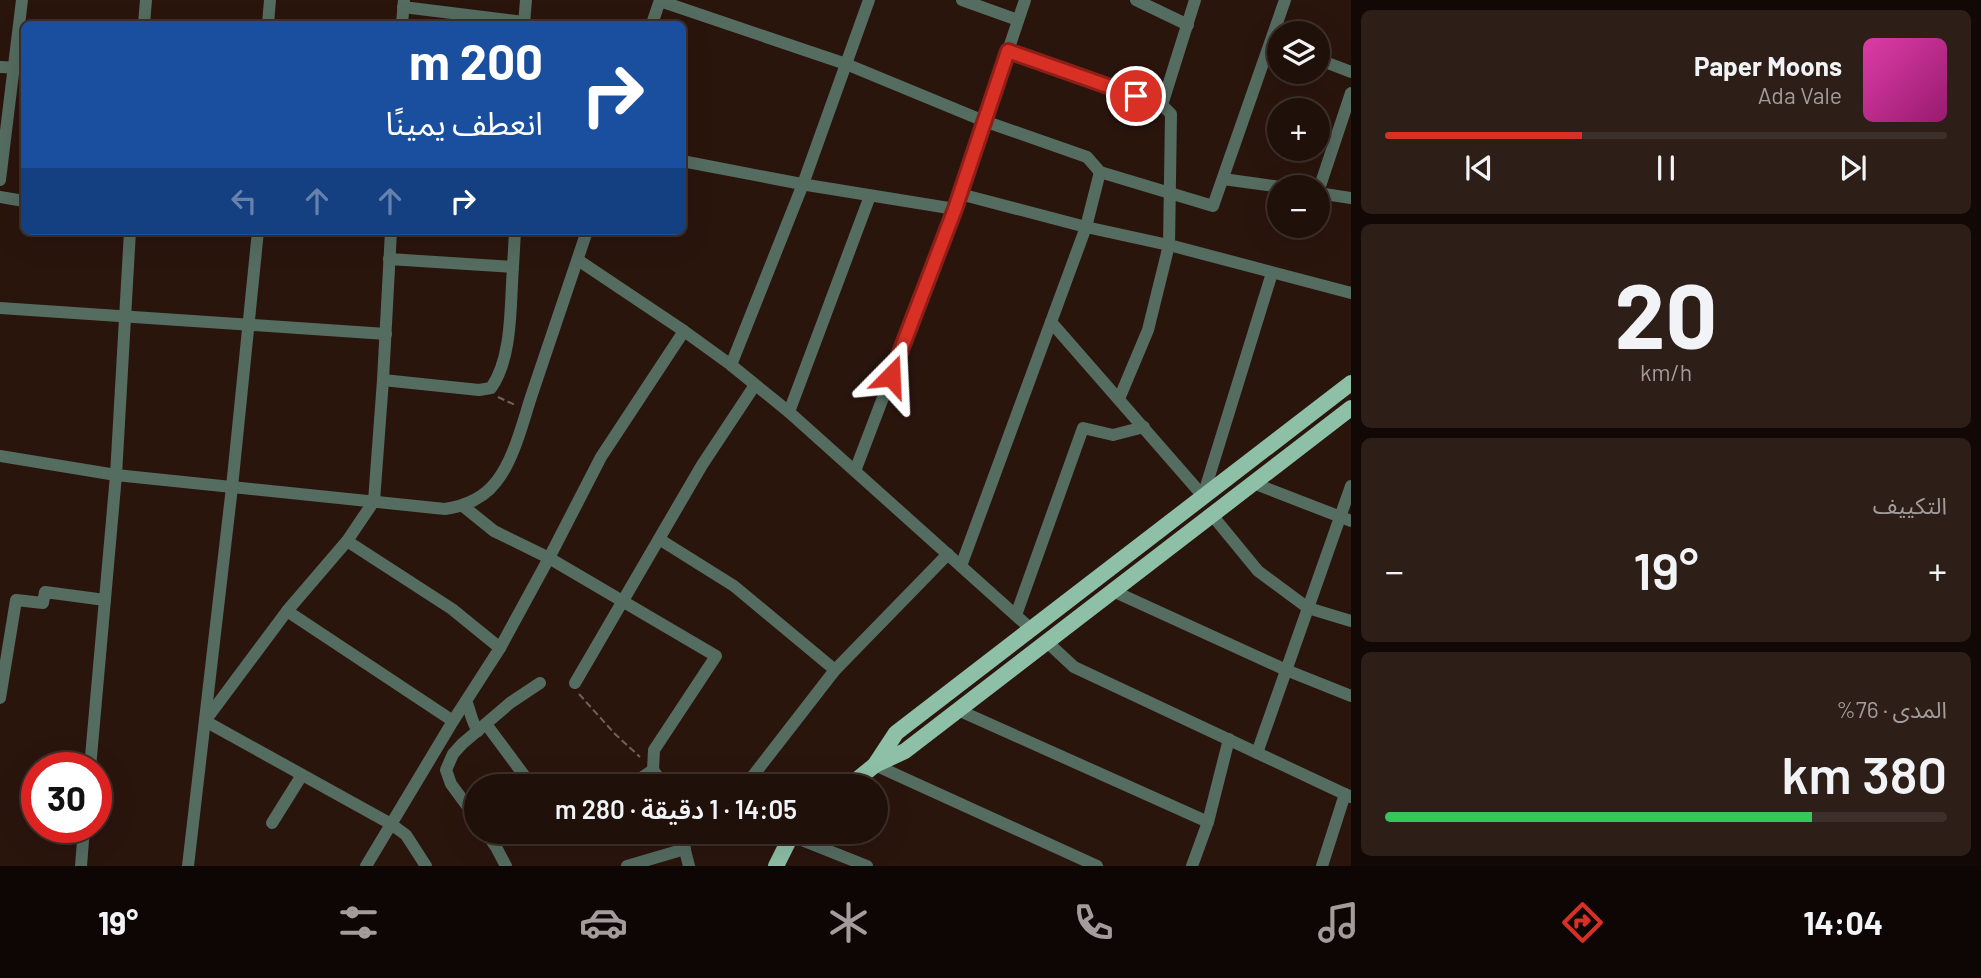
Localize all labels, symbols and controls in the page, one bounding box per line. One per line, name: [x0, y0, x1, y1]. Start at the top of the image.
map controls: [1267, 21, 1330, 238]
button: layers: [1267, 21, 1330, 84]
text: 200 m: [409, 31, 543, 90]
icon: right: [567, 49, 658, 140]
text: Paper Moons: [1694, 50, 1842, 81]
pin: [1106, 66, 1166, 126]
icon: arrive: [1117, 77, 1155, 115]
text: Ada Vale: [1758, 81, 1842, 109]
button: +: [1267, 98, 1330, 161]
text: انعطف يمينًا: [386, 103, 543, 141]
icon: previous: [1460, 149, 1498, 187]
icon: pause: [1647, 149, 1685, 187]
icon: next: [1834, 149, 1872, 187]
button: −: [1267, 175, 1330, 238]
icon: left: [225, 182, 263, 220]
icon: ahead: [298, 182, 336, 220]
icon: ahead: [371, 182, 409, 220]
icon: right: [444, 182, 482, 220]
text: 20: [1615, 258, 1717, 367]
position arrow: [854, 339, 928, 413]
text: km/h: [1640, 358, 1692, 386]
text: التكييف: [1873, 491, 1947, 519]
text: 19°: [1633, 538, 1699, 600]
text: −: [1385, 547, 1404, 593]
text: +: [1928, 547, 1947, 593]
text: المدى · 76%: [1836, 695, 1947, 723]
text: 380 km: [1781, 742, 1947, 804]
speed limit sign: 30: [21, 752, 112, 843]
text: 14:05 · 1 دقيقة · 280 m: [555, 793, 797, 824]
icon: filters: [334, 898, 383, 947]
icon: car: [579, 898, 628, 947]
icon: climate: [824, 898, 873, 947]
icon: phone: [1069, 898, 1118, 947]
icon: music: [1314, 898, 1363, 947]
icon: directions: [1558, 898, 1607, 947]
text: 19°: [98, 903, 138, 941]
text: 14:04: [1803, 903, 1883, 941]

